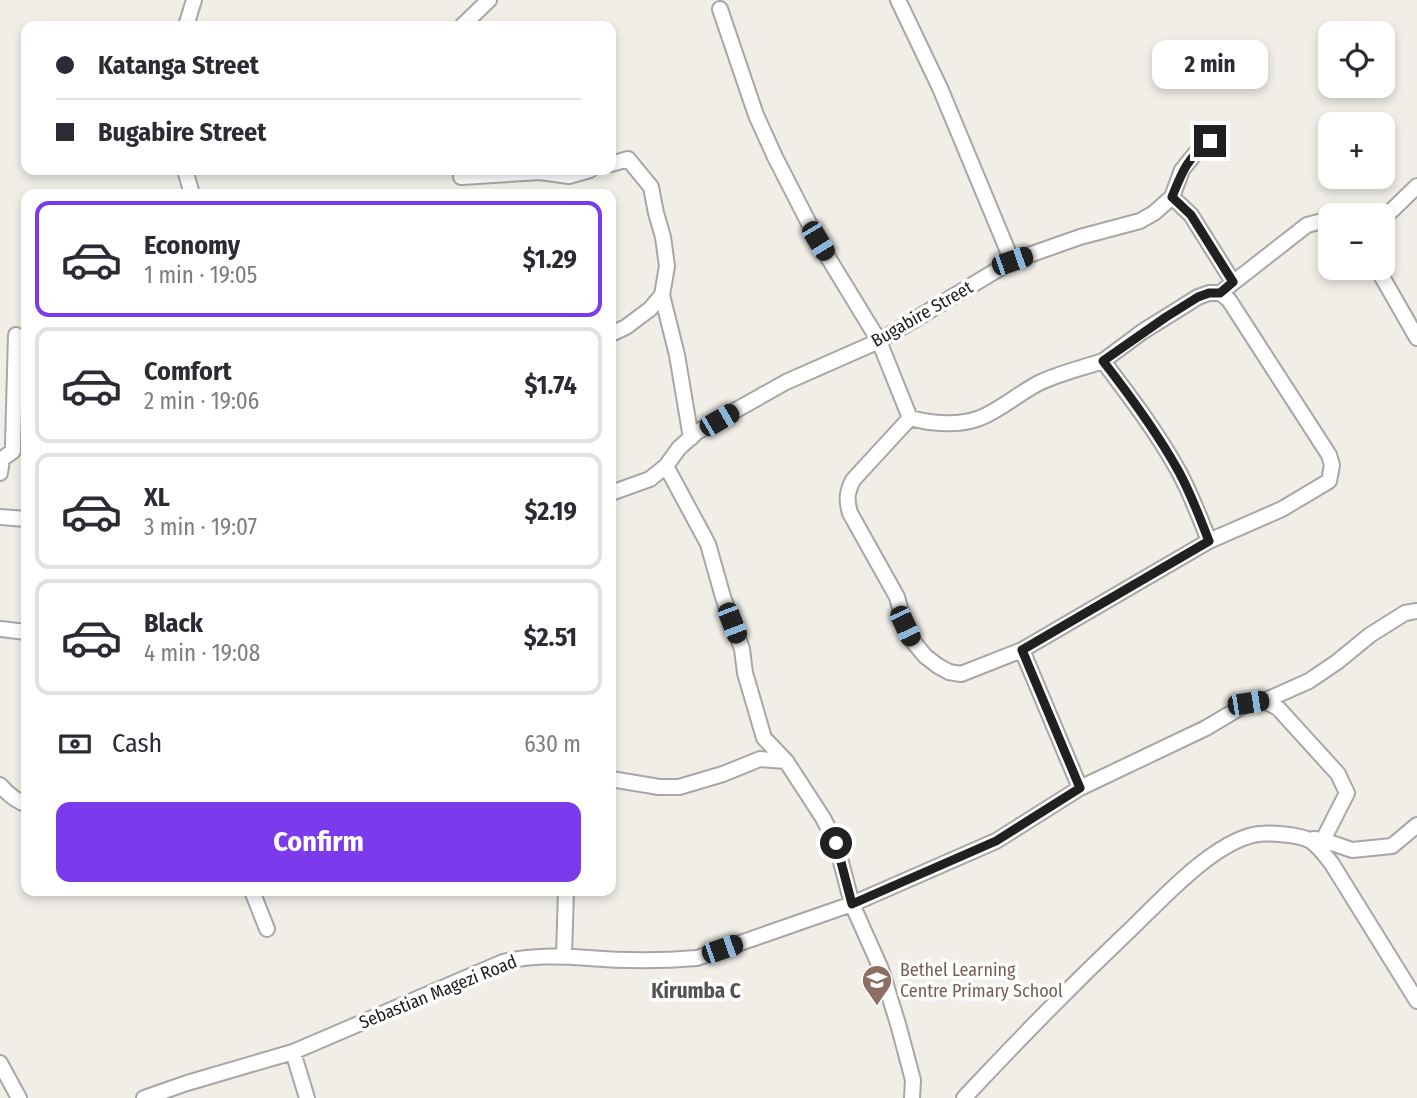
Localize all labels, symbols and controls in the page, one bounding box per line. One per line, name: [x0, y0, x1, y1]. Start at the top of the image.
map controls: [1318, 21, 1395, 280]
button: locate: [1318, 21, 1395, 98]
callout: 2 min: [1152, 40, 1268, 88]
text: Katanga Street: [98, 50, 259, 81]
text: 2 min: [1185, 50, 1236, 78]
button: +: [1318, 112, 1395, 189]
text: Bugabire Street: [98, 117, 266, 148]
route end: [1194, 125, 1226, 157]
button: −: [1318, 203, 1395, 280]
car: [799, 218, 838, 264]
icon: car: [60, 228, 123, 291]
text: Economy: [144, 230, 240, 261]
text: $1.29: [523, 244, 577, 275]
car: [989, 244, 1036, 278]
text: 1 min · 19:05: [144, 261, 257, 289]
street label: Bugabire Street: [867, 276, 977, 352]
icon: car: [60, 354, 123, 417]
text: Comfort: [144, 356, 232, 387]
text: $1.74: [524, 370, 577, 401]
text: 2 min · 19:06: [144, 387, 259, 415]
car: [696, 400, 743, 440]
icon: car: [60, 480, 123, 543]
text: XL: [144, 482, 170, 513]
text: $2.19: [524, 496, 577, 527]
text: 3 min · 19:07: [144, 513, 257, 541]
car: [715, 600, 750, 646]
car: [887, 603, 924, 649]
icon: car: [60, 606, 123, 669]
text: Black: [144, 608, 203, 639]
text: $2.51: [524, 622, 577, 653]
text: 4 min · 19:08: [144, 639, 260, 667]
car: [1226, 689, 1271, 717]
icon: cash: [56, 725, 94, 763]
text: Cash: [112, 728, 162, 759]
text: 630 m: [524, 730, 581, 758]
button: Confirm: [56, 802, 581, 882]
route start: [820, 827, 852, 859]
car: [699, 932, 746, 966]
street label: Sebastian Magezi Road: [356, 950, 520, 1034]
place label: Bethel Learning Centre Primary School: [900, 959, 1063, 1002]
school or university icon: Bethel Learning Centre Primary School: [860, 963, 894, 1007]
district label: Kirumba C: [651, 978, 741, 1004]

